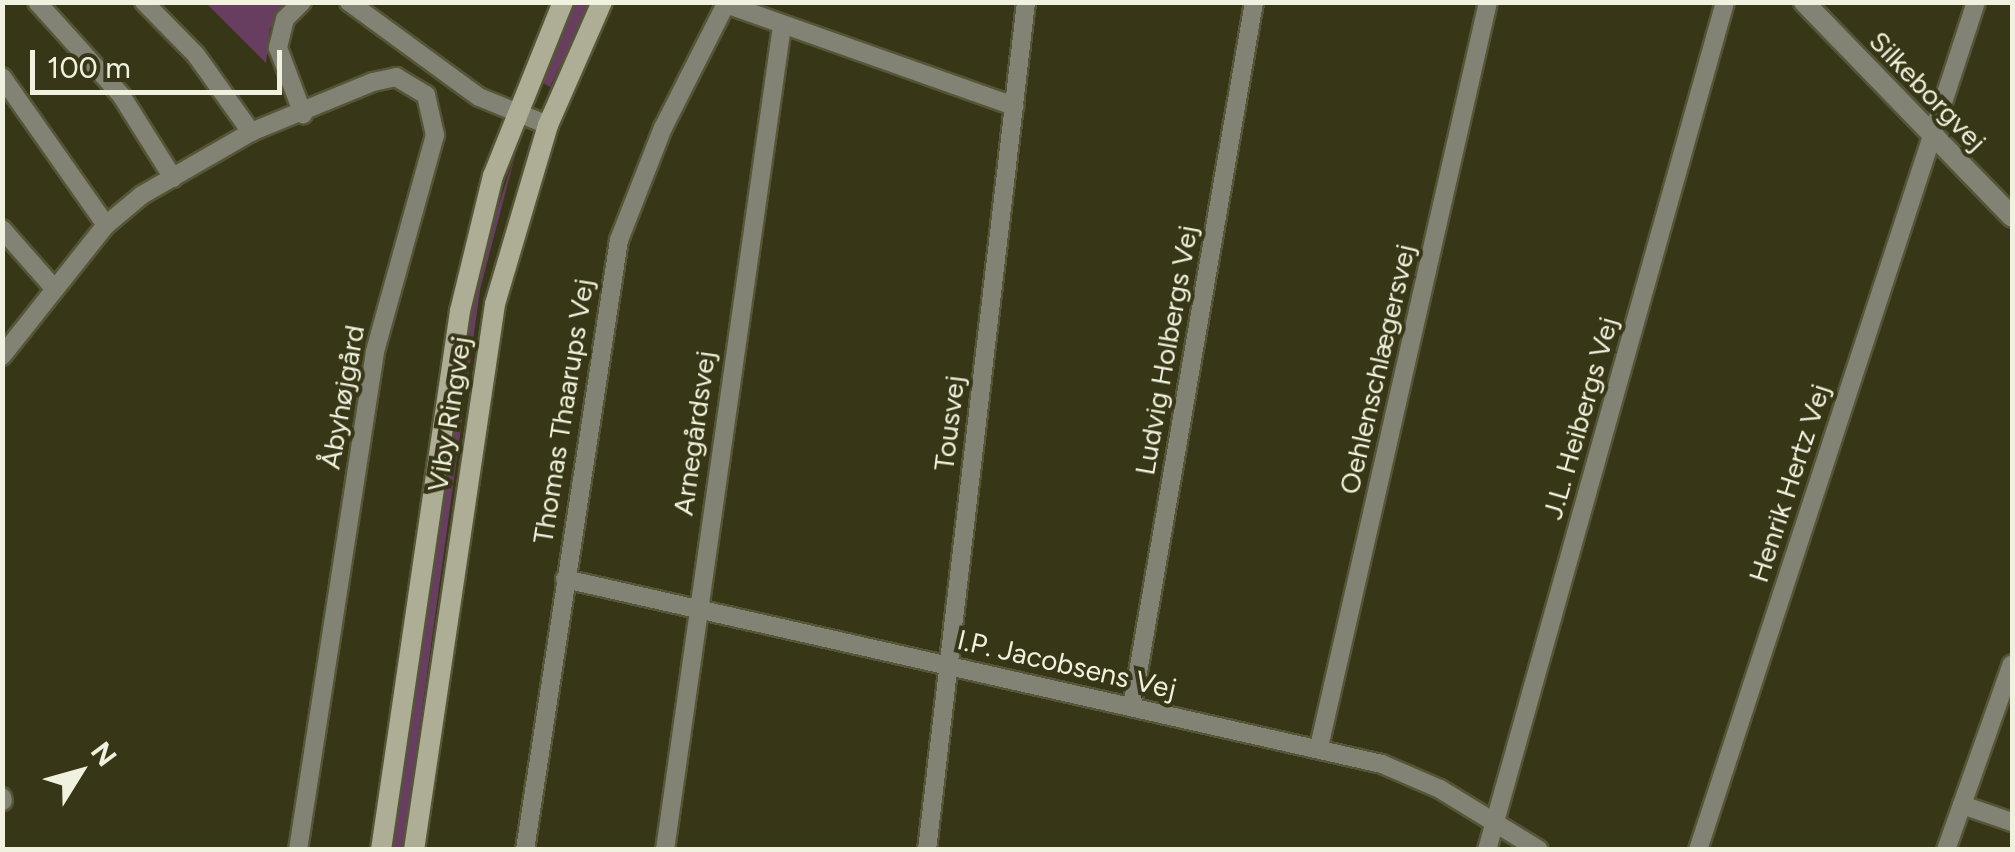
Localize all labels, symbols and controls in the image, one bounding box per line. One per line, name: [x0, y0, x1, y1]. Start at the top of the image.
street label: Silkeborgvej: [1862, 24, 1994, 158]
scale bar: [35, 30, 288, 92]
text: 100 m: [47, 49, 131, 86]
street label: Ludvig Holbergs Vej: [1127, 222, 1205, 478]
street label: Oehlenschlægersvej: [1332, 241, 1422, 497]
street label: Thomas Thaarups Vej: [525, 276, 601, 546]
street label: J.L. Heibergs Vej: [1535, 313, 1625, 523]
street label: Åbyhøjgård: [313, 322, 371, 472]
street label: Viby Ringvej: [420, 334, 478, 494]
street label: Arnegårdsvej: [666, 348, 722, 518]
street label: Tousvej: [926, 373, 972, 473]
street label: Henrik Hertz Vej: [1741, 380, 1837, 586]
street label: I.P. Jacobsens Vej: [954, 622, 1180, 706]
north arrow: [30, 722, 130, 822]
text: N: [84, 735, 124, 773]

